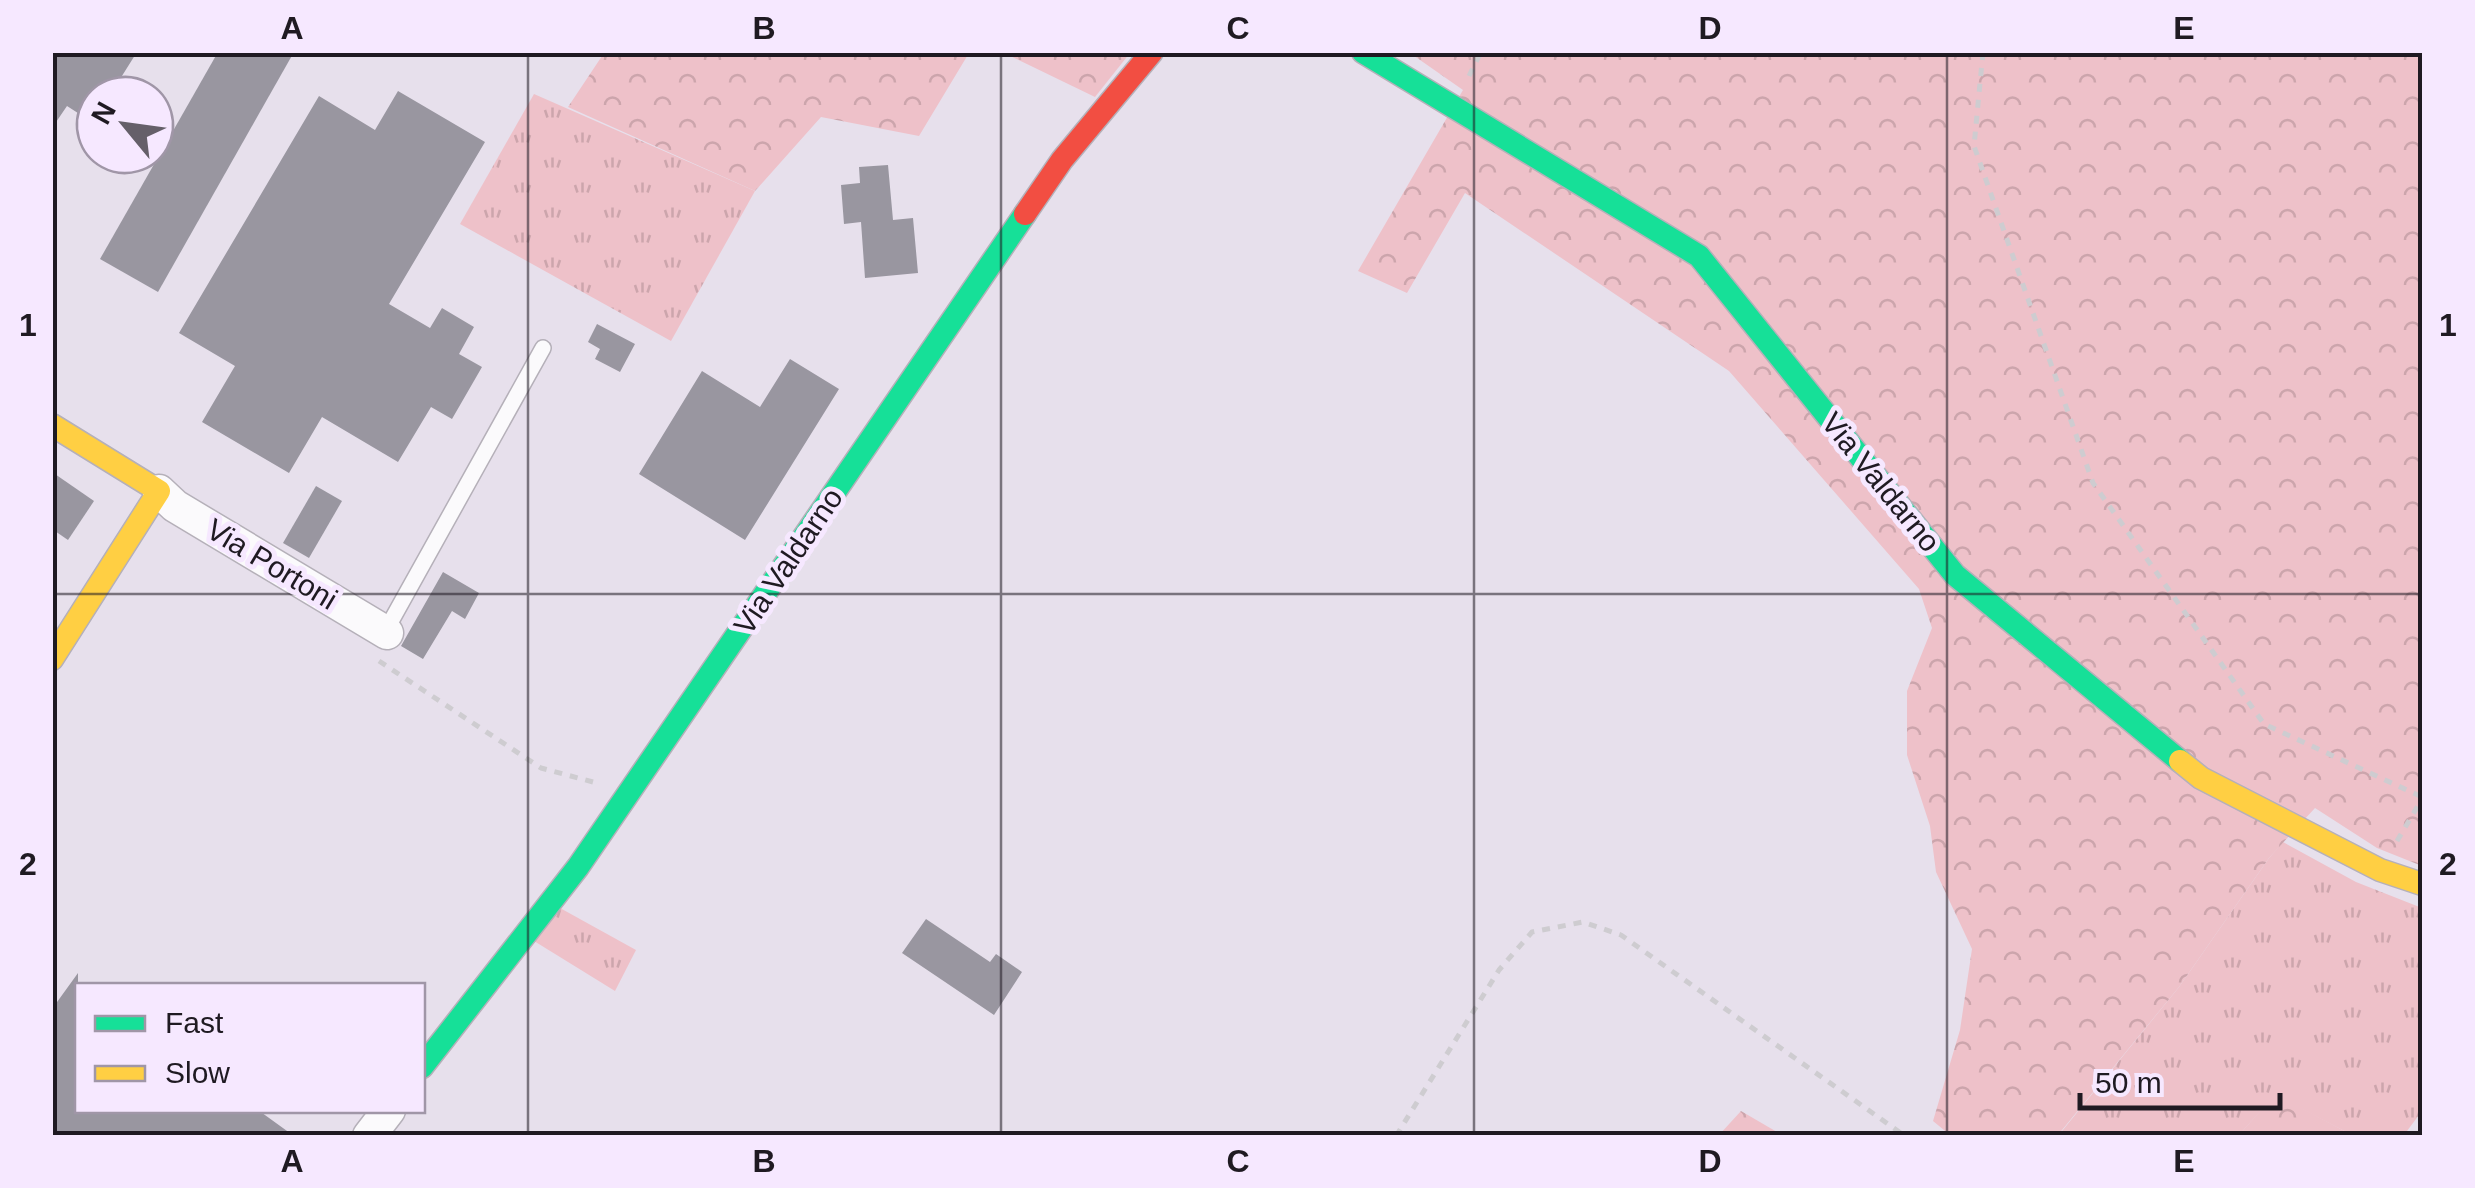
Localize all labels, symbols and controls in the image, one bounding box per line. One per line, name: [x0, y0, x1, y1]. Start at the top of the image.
text: A: [280, 10, 304, 46]
text: B: [752, 10, 776, 46]
text: C: [1226, 10, 1250, 46]
text: D: [1698, 10, 1722, 46]
text: E: [2173, 10, 2195, 46]
north arrow: [75, 75, 175, 175]
text: N: [85, 97, 122, 129]
text: 1: [19, 307, 37, 343]
text: 1: [2439, 307, 2457, 343]
street label: Via Valdarno: [1815, 406, 1947, 558]
street label: Via Valdarno: [727, 482, 849, 640]
street label: Via Portoni: [201, 512, 343, 616]
text: 2: [19, 846, 37, 882]
text: 2: [2439, 846, 2457, 882]
legend: [75, 983, 425, 1113]
text: Fast: [165, 1006, 224, 1039]
scale bar: [2080, 1048, 2280, 1110]
text: Slow: [165, 1056, 230, 1089]
text: 50 m: [2095, 1066, 2162, 1099]
text: A: [280, 1143, 304, 1179]
text: B: [752, 1143, 776, 1179]
text: C: [1226, 1143, 1250, 1179]
text: D: [1698, 1143, 1722, 1179]
text: E: [2173, 1143, 2195, 1179]

